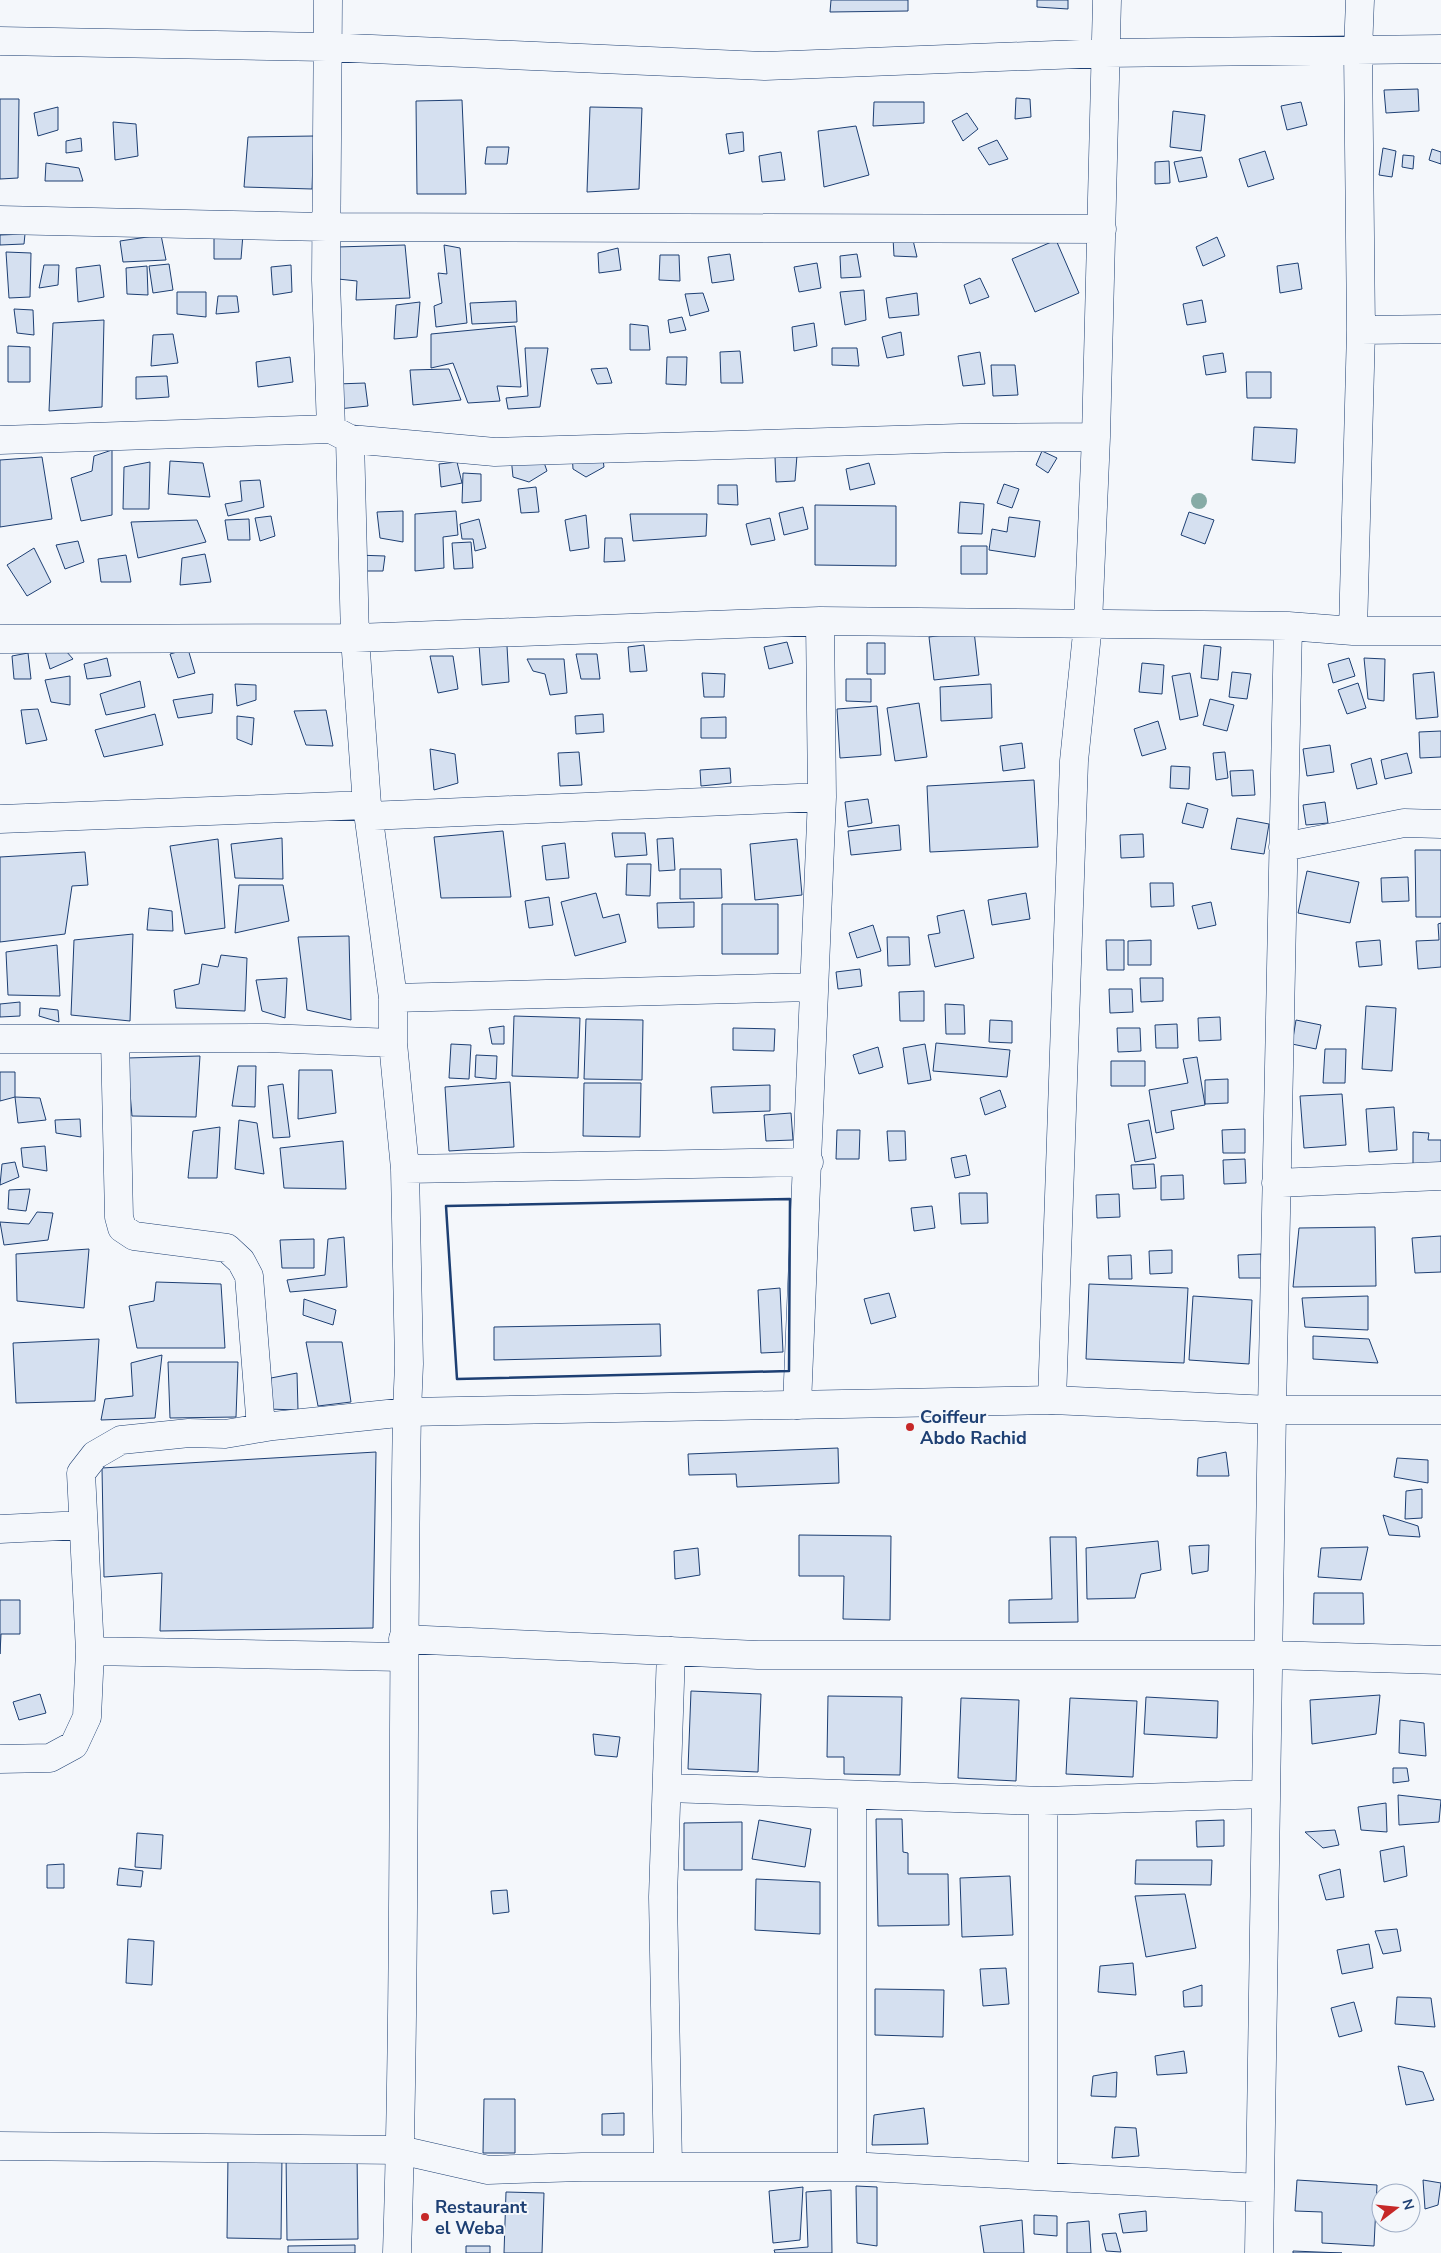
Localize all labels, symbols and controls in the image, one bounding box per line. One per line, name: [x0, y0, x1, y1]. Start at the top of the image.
place label: Coiffeur Abdo Rachid: [920, 1405, 1027, 1450]
marker: Coiffeur Abdo Rachid: [904, 1421, 916, 1433]
north arrow: [1371, 2183, 1421, 2233]
place label: Restaurant el Weba: [435, 2195, 527, 2240]
text: N: [1397, 2197, 1419, 2212]
marker: Restaurant el Weba: [419, 2211, 431, 2223]

